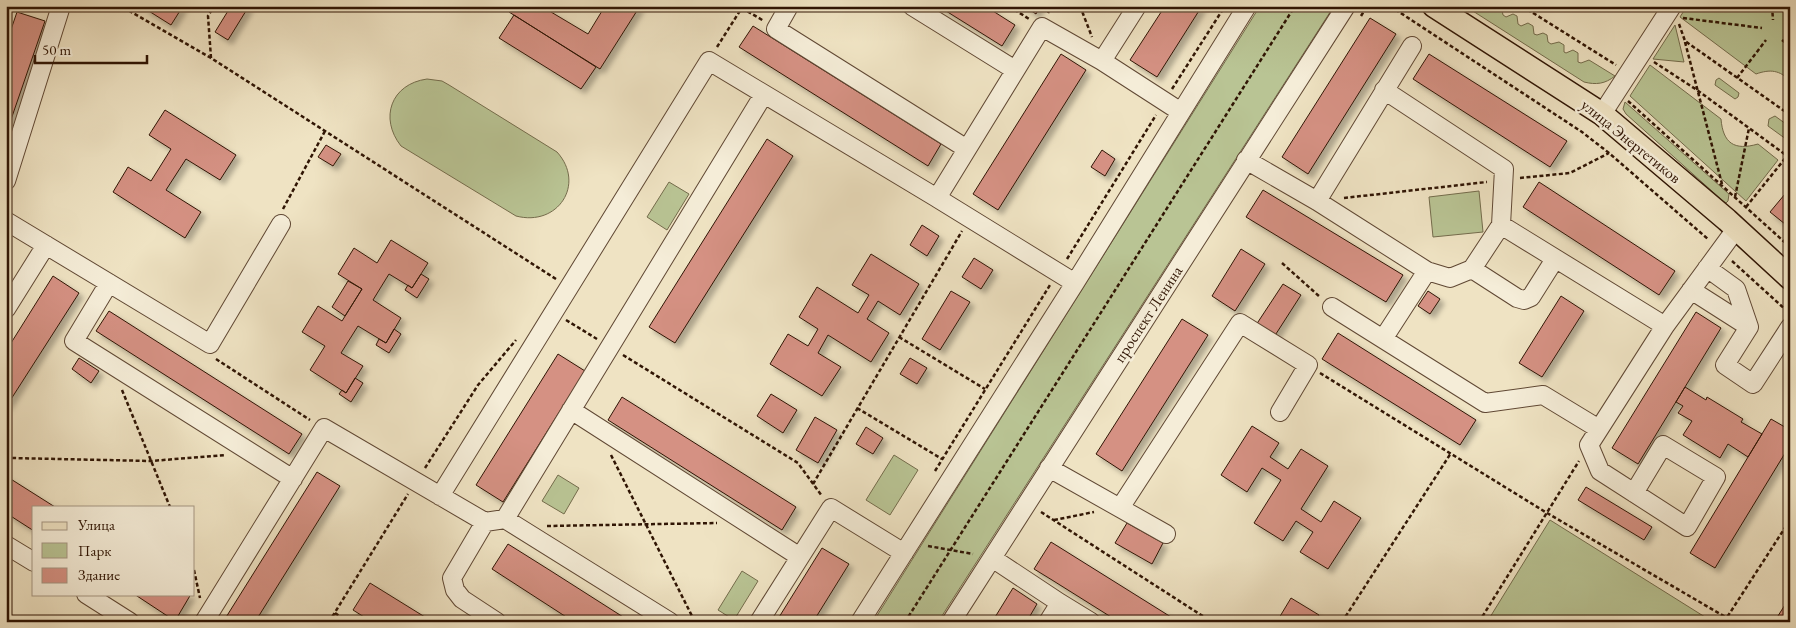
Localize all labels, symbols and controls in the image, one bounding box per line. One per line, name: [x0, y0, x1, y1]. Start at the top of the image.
scale bar: [35, 32, 148, 64]
text: 50 m: [42, 40, 71, 59]
street label: улица Энергетиков: [1577, 94, 1685, 188]
street label: проспект Ленина: [1109, 261, 1187, 366]
legend: [32, 506, 195, 596]
text: Улица: [77, 515, 115, 534]
text: Парк: [78, 541, 111, 560]
text: Здание: [78, 565, 120, 584]

